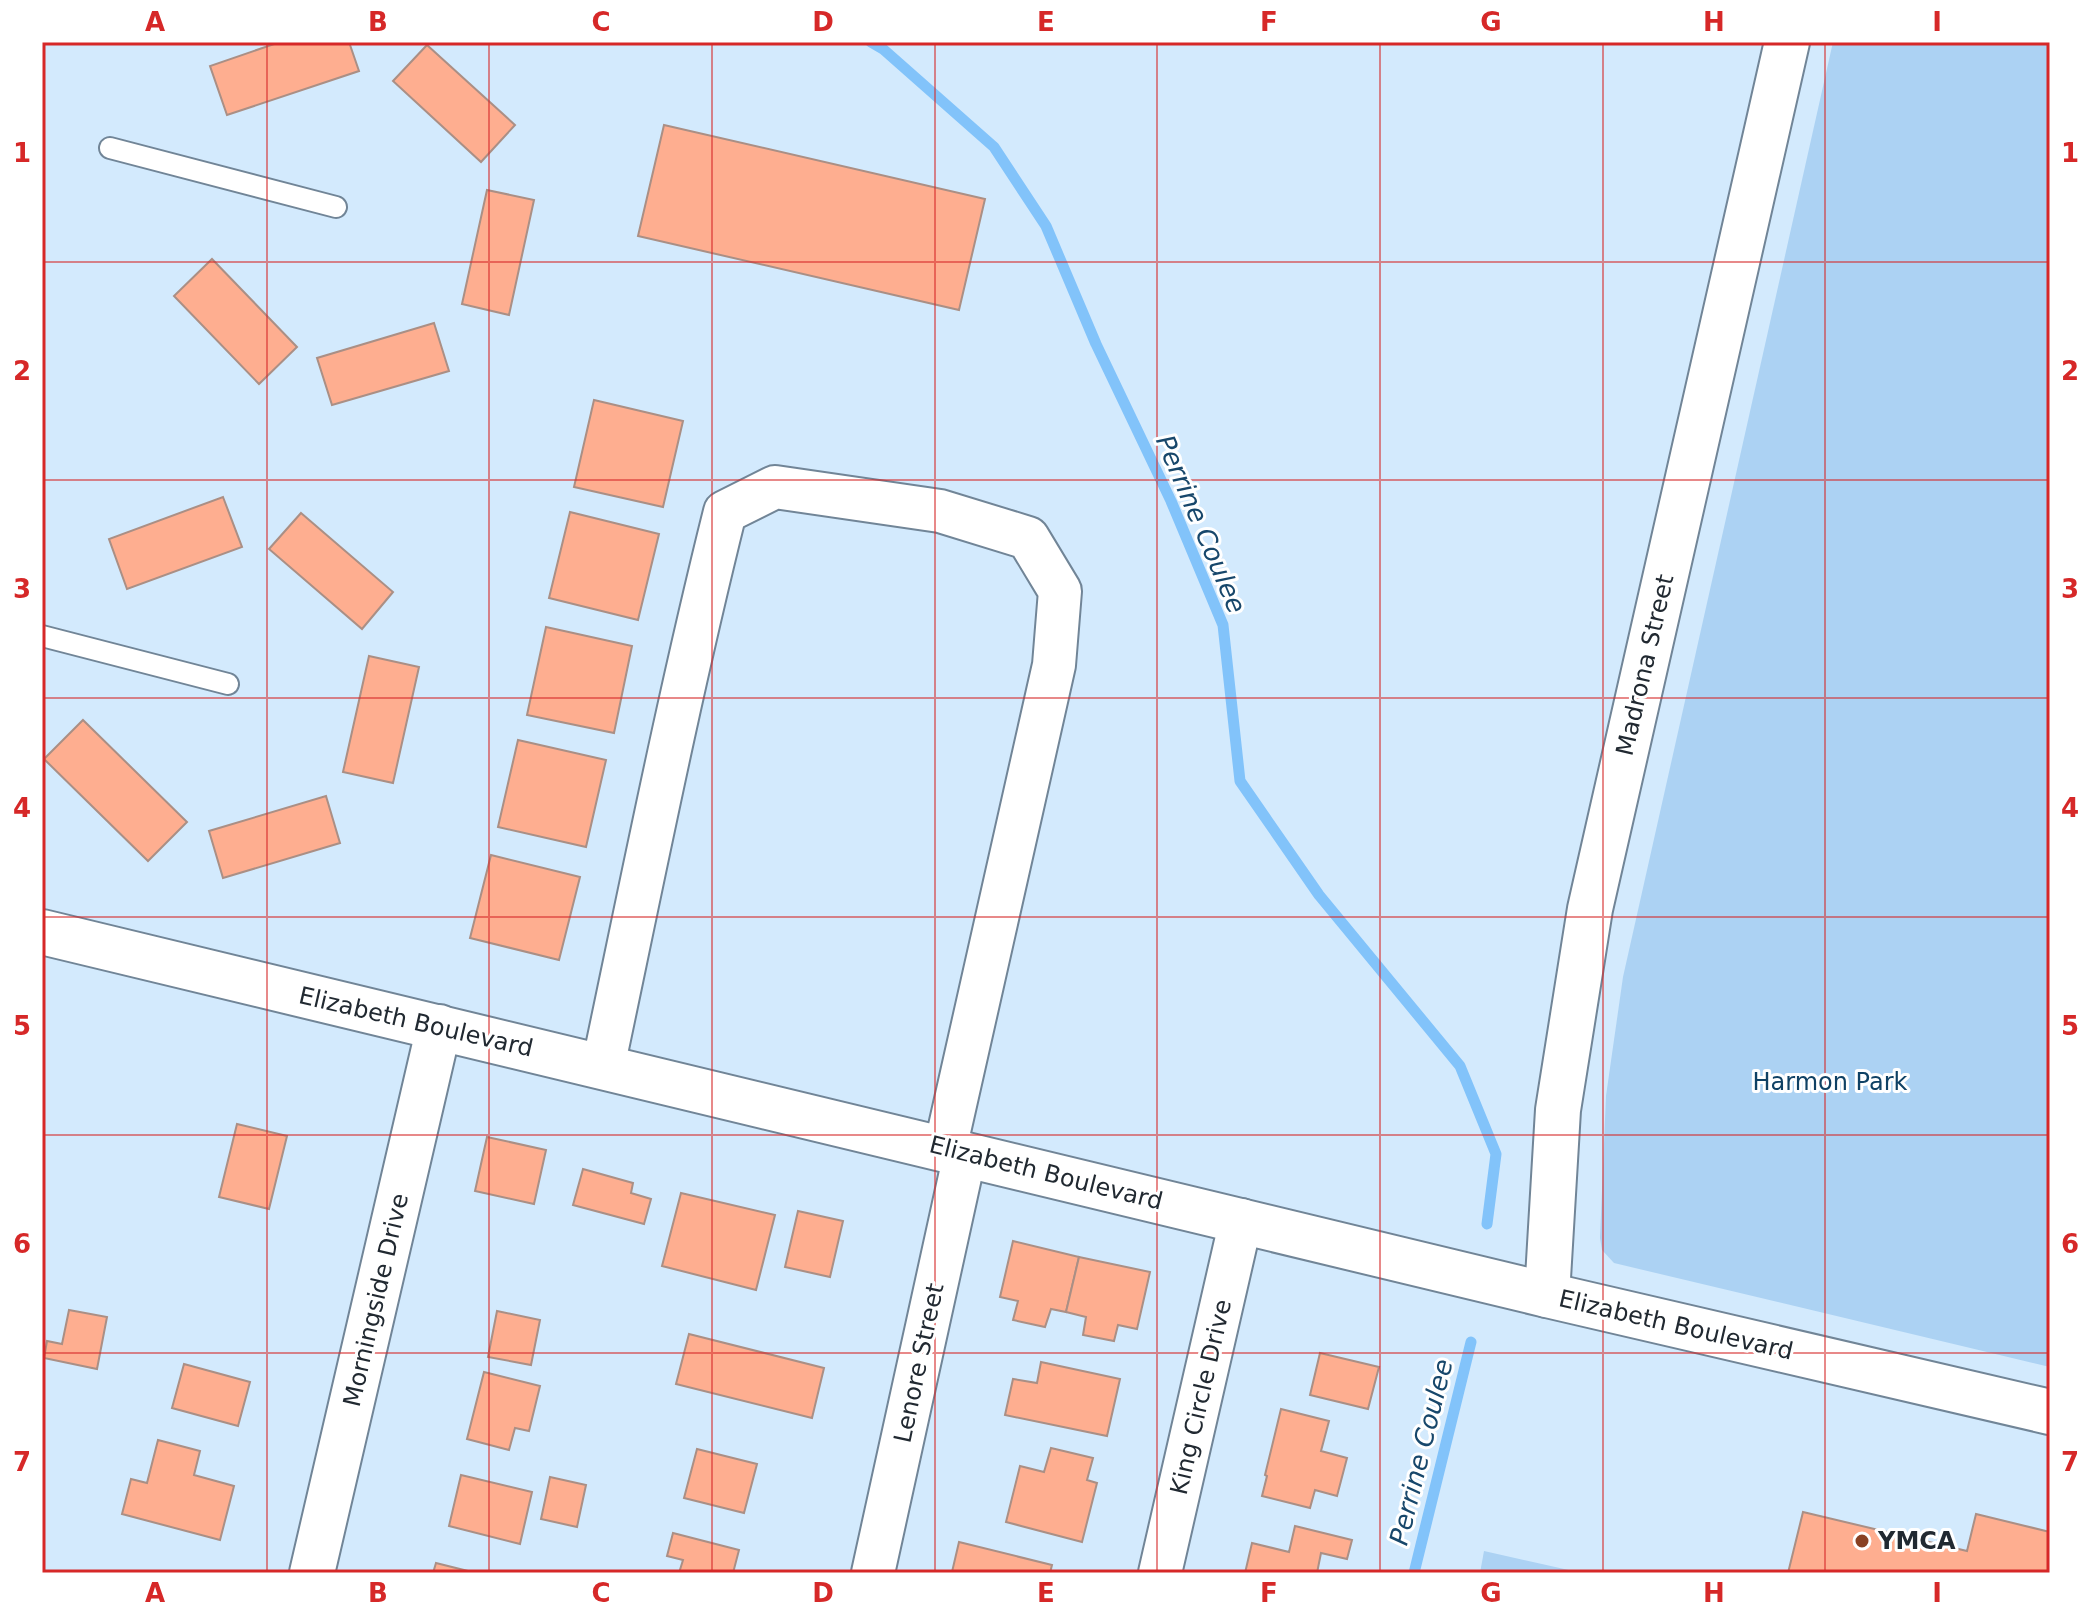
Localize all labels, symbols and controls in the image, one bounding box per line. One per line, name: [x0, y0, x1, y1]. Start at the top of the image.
text: A: [145, 7, 165, 37]
text: B: [368, 7, 388, 37]
text: C: [591, 7, 611, 37]
text: D: [812, 7, 834, 37]
text: E: [1037, 7, 1055, 37]
text: F: [1260, 7, 1278, 37]
text: G: [1480, 7, 1502, 37]
text: H: [1703, 7, 1725, 37]
text: I: [1932, 7, 1942, 37]
text: 1: [13, 138, 31, 168]
text: 1: [2061, 138, 2079, 168]
text: 2: [13, 356, 31, 386]
text: 2: [2061, 356, 2079, 386]
water label: Perrine Coulee: [1150, 430, 1252, 618]
street label: Madrona Street: [1611, 572, 1679, 758]
text: 3: [13, 574, 31, 604]
text: 3: [2061, 574, 2079, 604]
text: 4: [13, 793, 31, 823]
text: 4: [2061, 793, 2079, 823]
street label: Elizabeth Boulevard: [296, 981, 536, 1063]
text: 5: [13, 1011, 31, 1041]
text: 5: [2061, 1011, 2079, 1041]
park label: Harmon Park: [1753, 1068, 1908, 1096]
street label: Elizabeth Boulevard: [926, 1130, 1166, 1216]
street label: Morningside Drive: [338, 1191, 414, 1409]
text: 6: [13, 1229, 31, 1259]
text: 6: [2061, 1229, 2079, 1259]
street label: Lenore Street: [888, 1281, 950, 1445]
street label: Elizabeth Boulevard: [1556, 1284, 1796, 1366]
street label: King Circle Drive: [1165, 1297, 1237, 1497]
water label: Perrine Coulee: [1383, 1356, 1459, 1548]
text: 7: [13, 1447, 31, 1477]
text: 7: [2061, 1447, 2079, 1477]
place label: YMCA: [1877, 1527, 1956, 1555]
marker: YMCA: [1853, 1532, 1871, 1550]
text: A: [145, 1578, 165, 1608]
text: B: [368, 1578, 388, 1608]
text: C: [591, 1578, 611, 1608]
text: D: [812, 1578, 834, 1608]
text: E: [1037, 1578, 1055, 1608]
text: F: [1260, 1578, 1278, 1608]
text: G: [1480, 1578, 1502, 1608]
text: H: [1703, 1578, 1725, 1608]
text: I: [1932, 1578, 1942, 1608]

